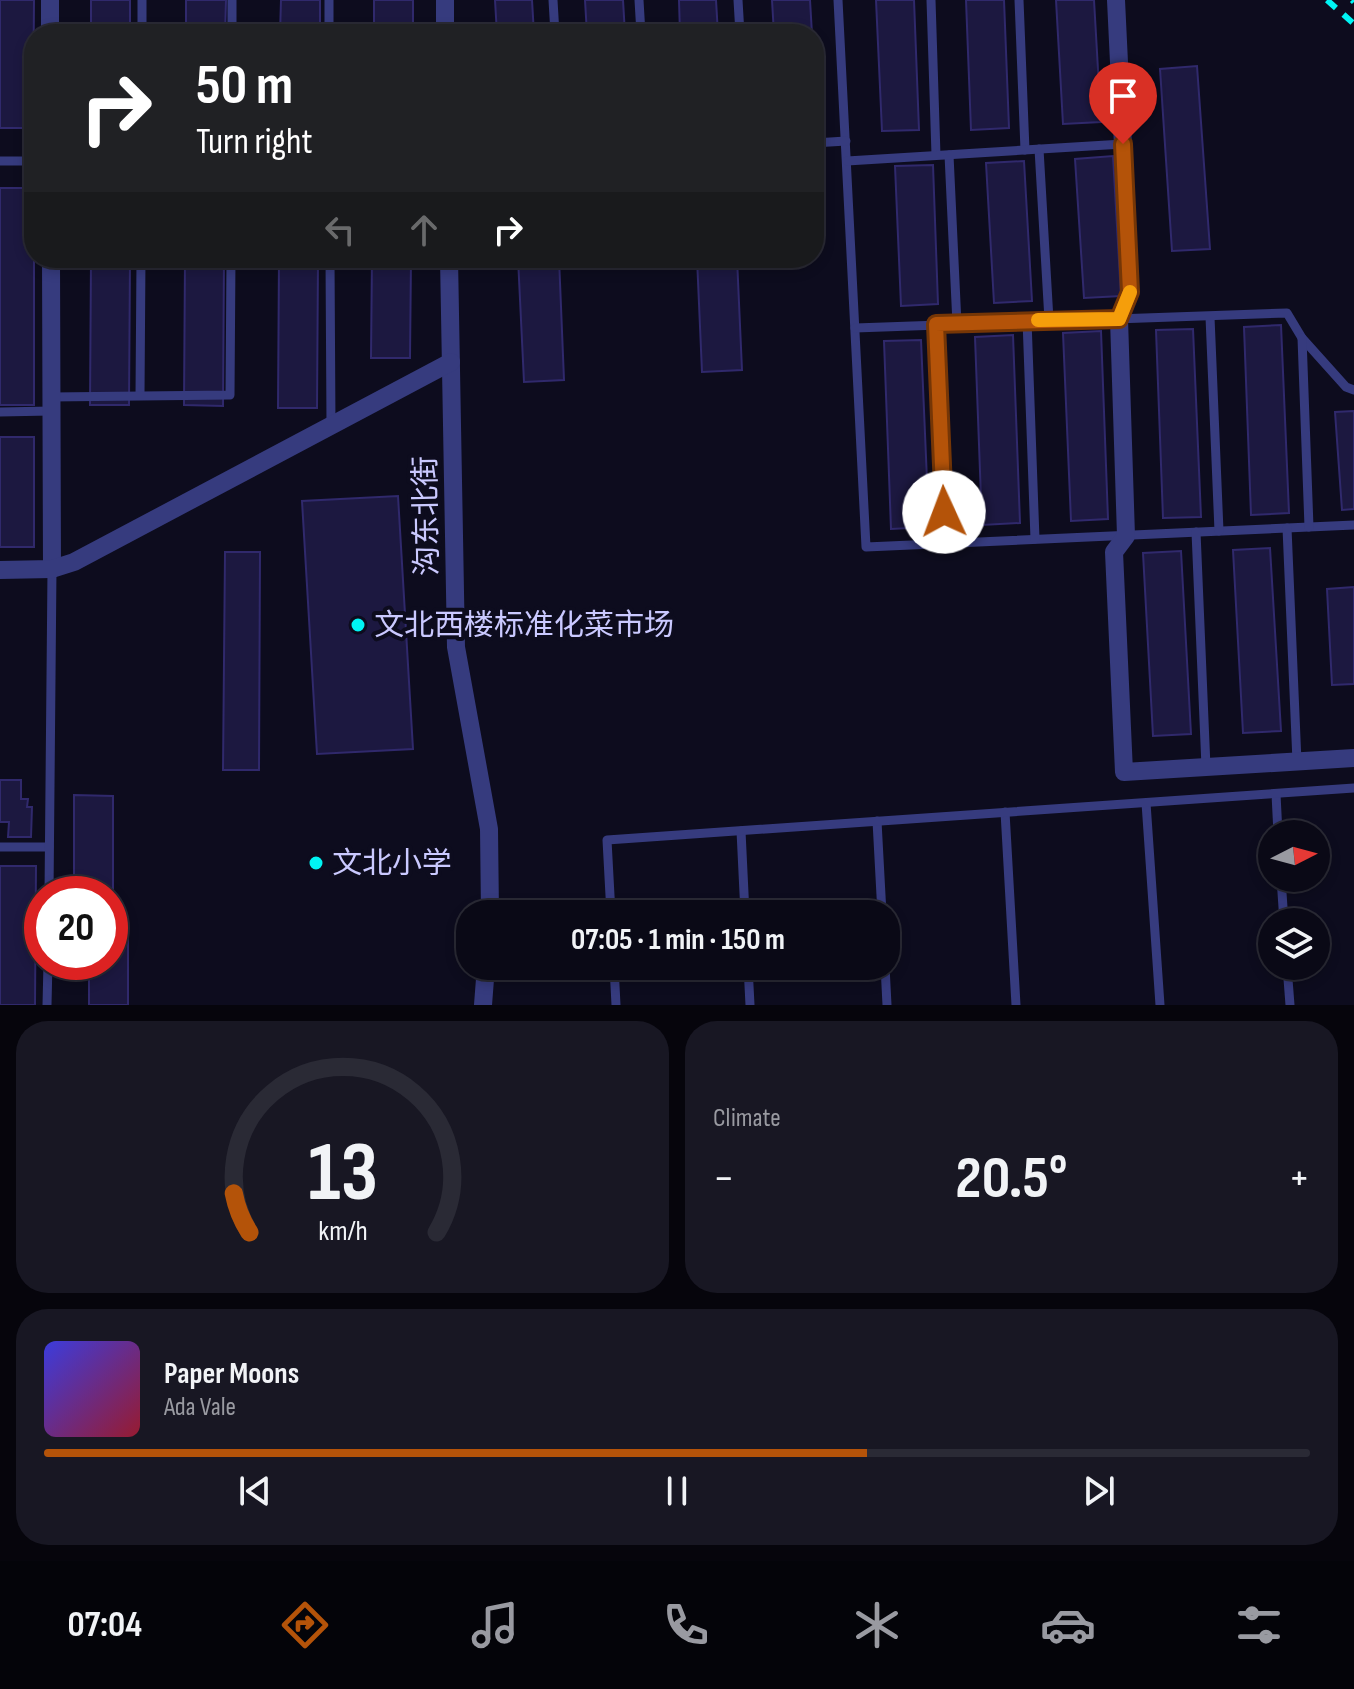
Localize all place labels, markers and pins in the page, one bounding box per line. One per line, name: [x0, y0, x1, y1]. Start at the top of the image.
pin: [1089, 62, 1157, 144]
place label: 文北西楼标准化菜市场: [374, 608, 674, 644]
marker: 文北西楼标准化菜市场: [349, 616, 367, 634]
place label: 文北小学: [332, 846, 452, 882]
marker: 文北小学: [307, 854, 325, 872]

